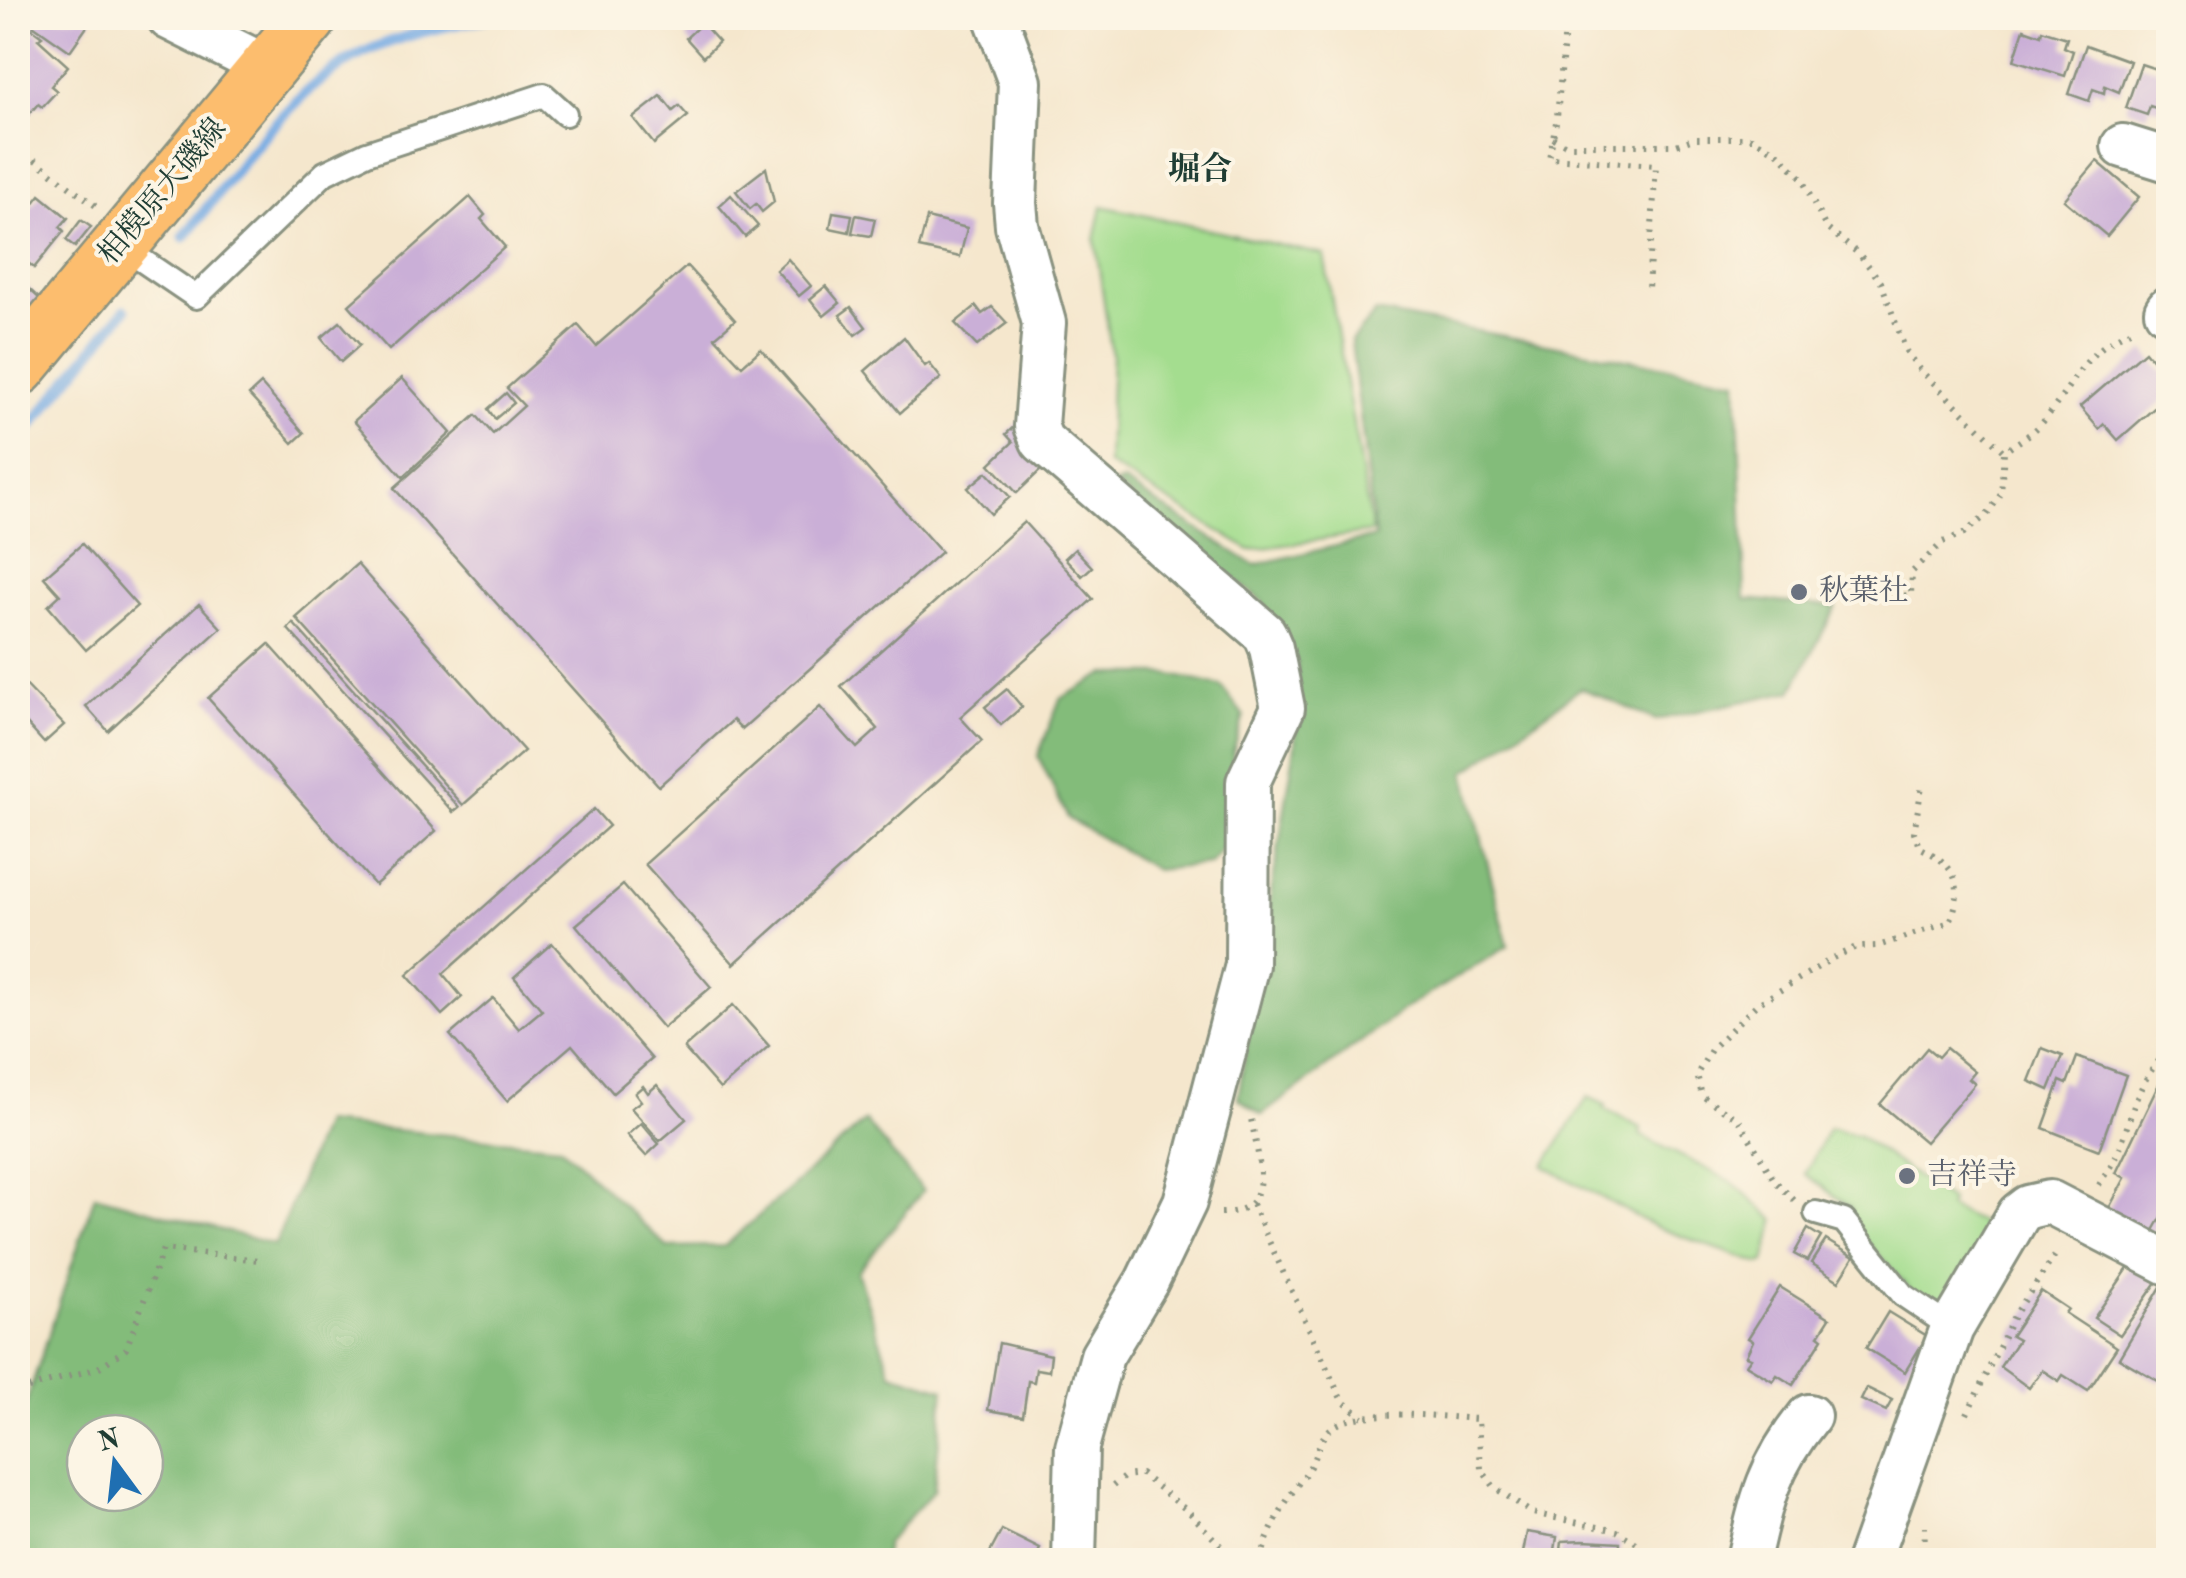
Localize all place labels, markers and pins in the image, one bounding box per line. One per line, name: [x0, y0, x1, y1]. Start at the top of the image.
place label: 秋葉社: [1819, 575, 1909, 607]
marker: 秋葉社: [1788, 581, 1810, 603]
place label: 吉祥寺: [1927, 1158, 2017, 1191]
marker: 吉祥寺: [1896, 1165, 1918, 1187]

